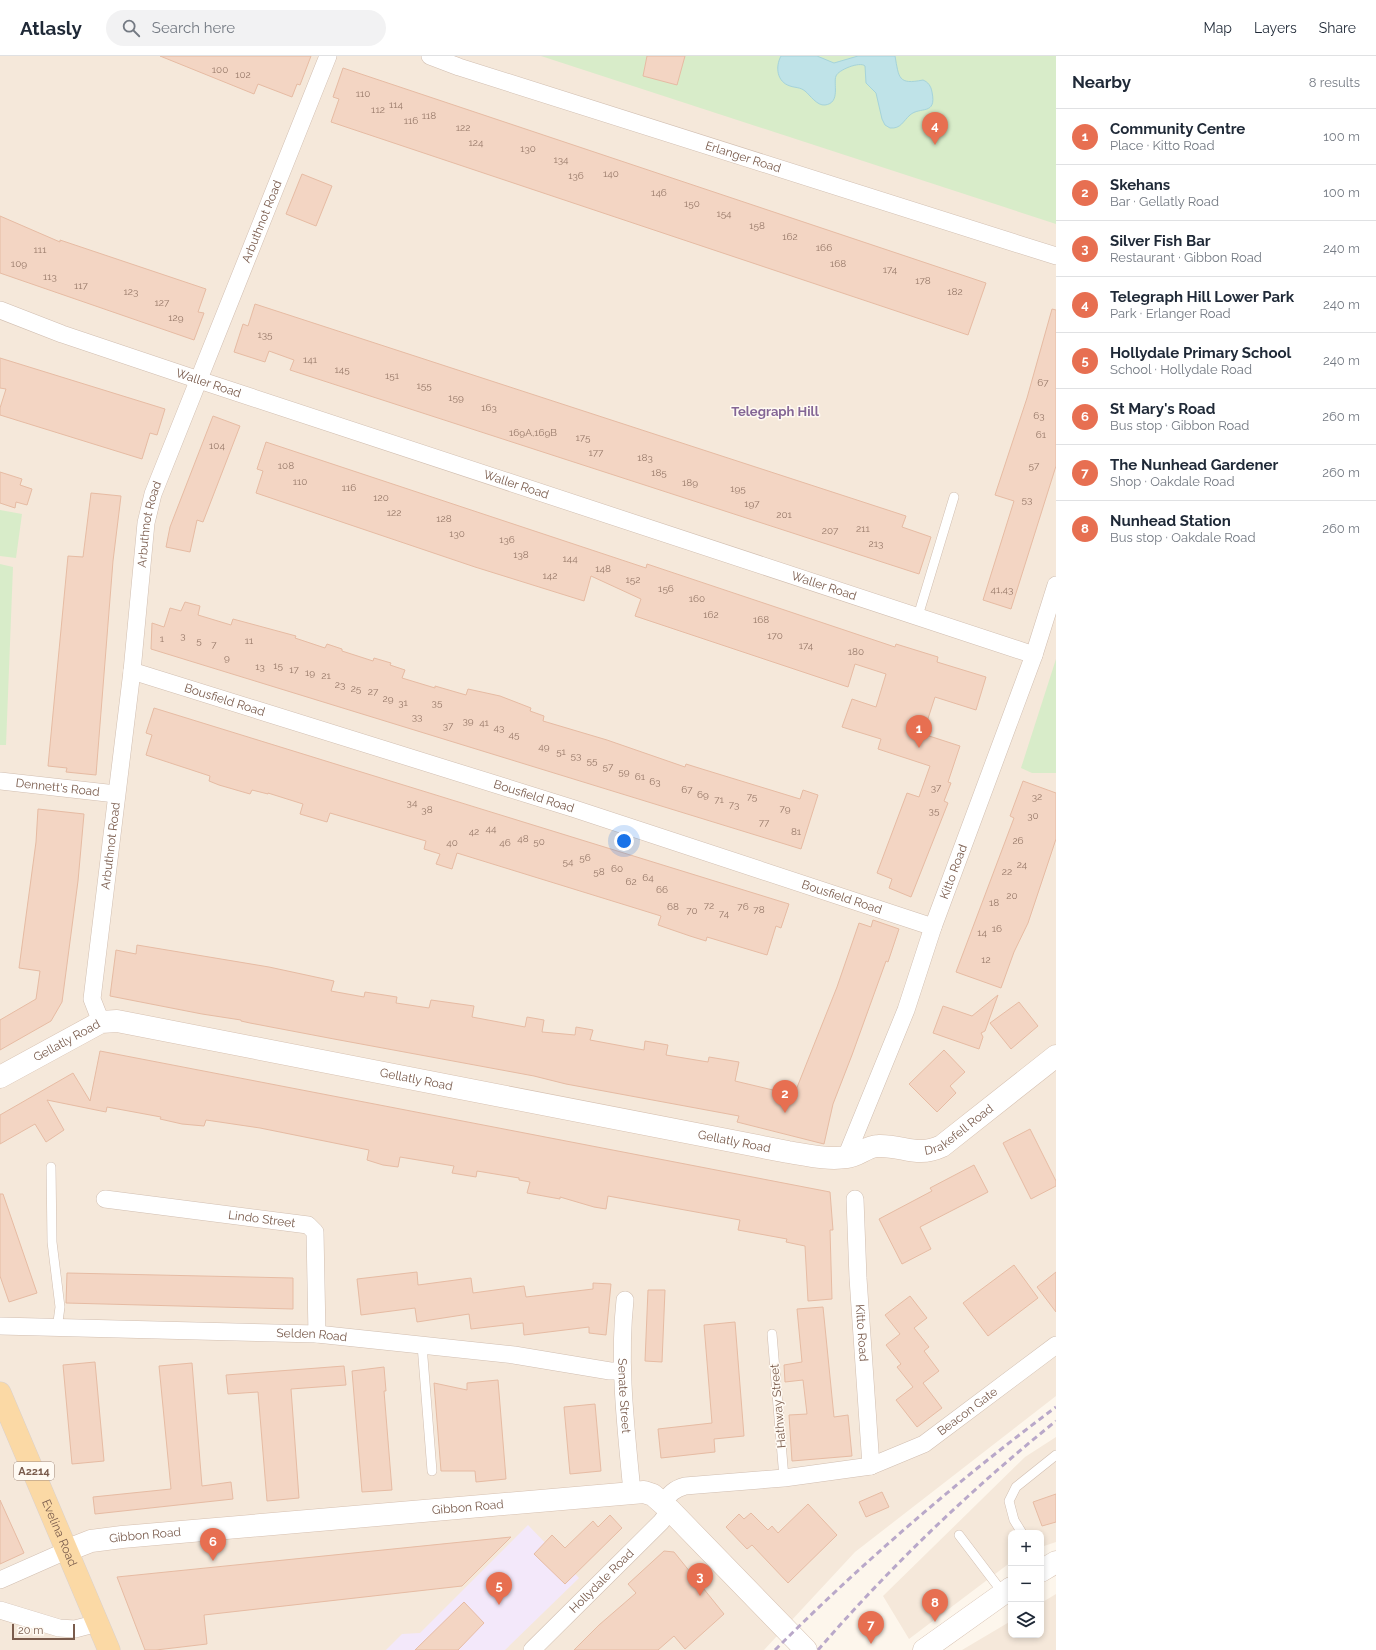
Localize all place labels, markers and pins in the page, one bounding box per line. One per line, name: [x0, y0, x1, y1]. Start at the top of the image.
pin: 4: [922, 112, 948, 145]
pin: 1: [906, 715, 932, 748]
pin: 2: [772, 1080, 798, 1113]
pin: 6: [200, 1528, 226, 1561]
pin: 3: [687, 1563, 713, 1596]
pin: 5: [486, 1572, 512, 1605]
pin: 8: [922, 1589, 948, 1622]
pin: 7: [858, 1611, 884, 1644]

